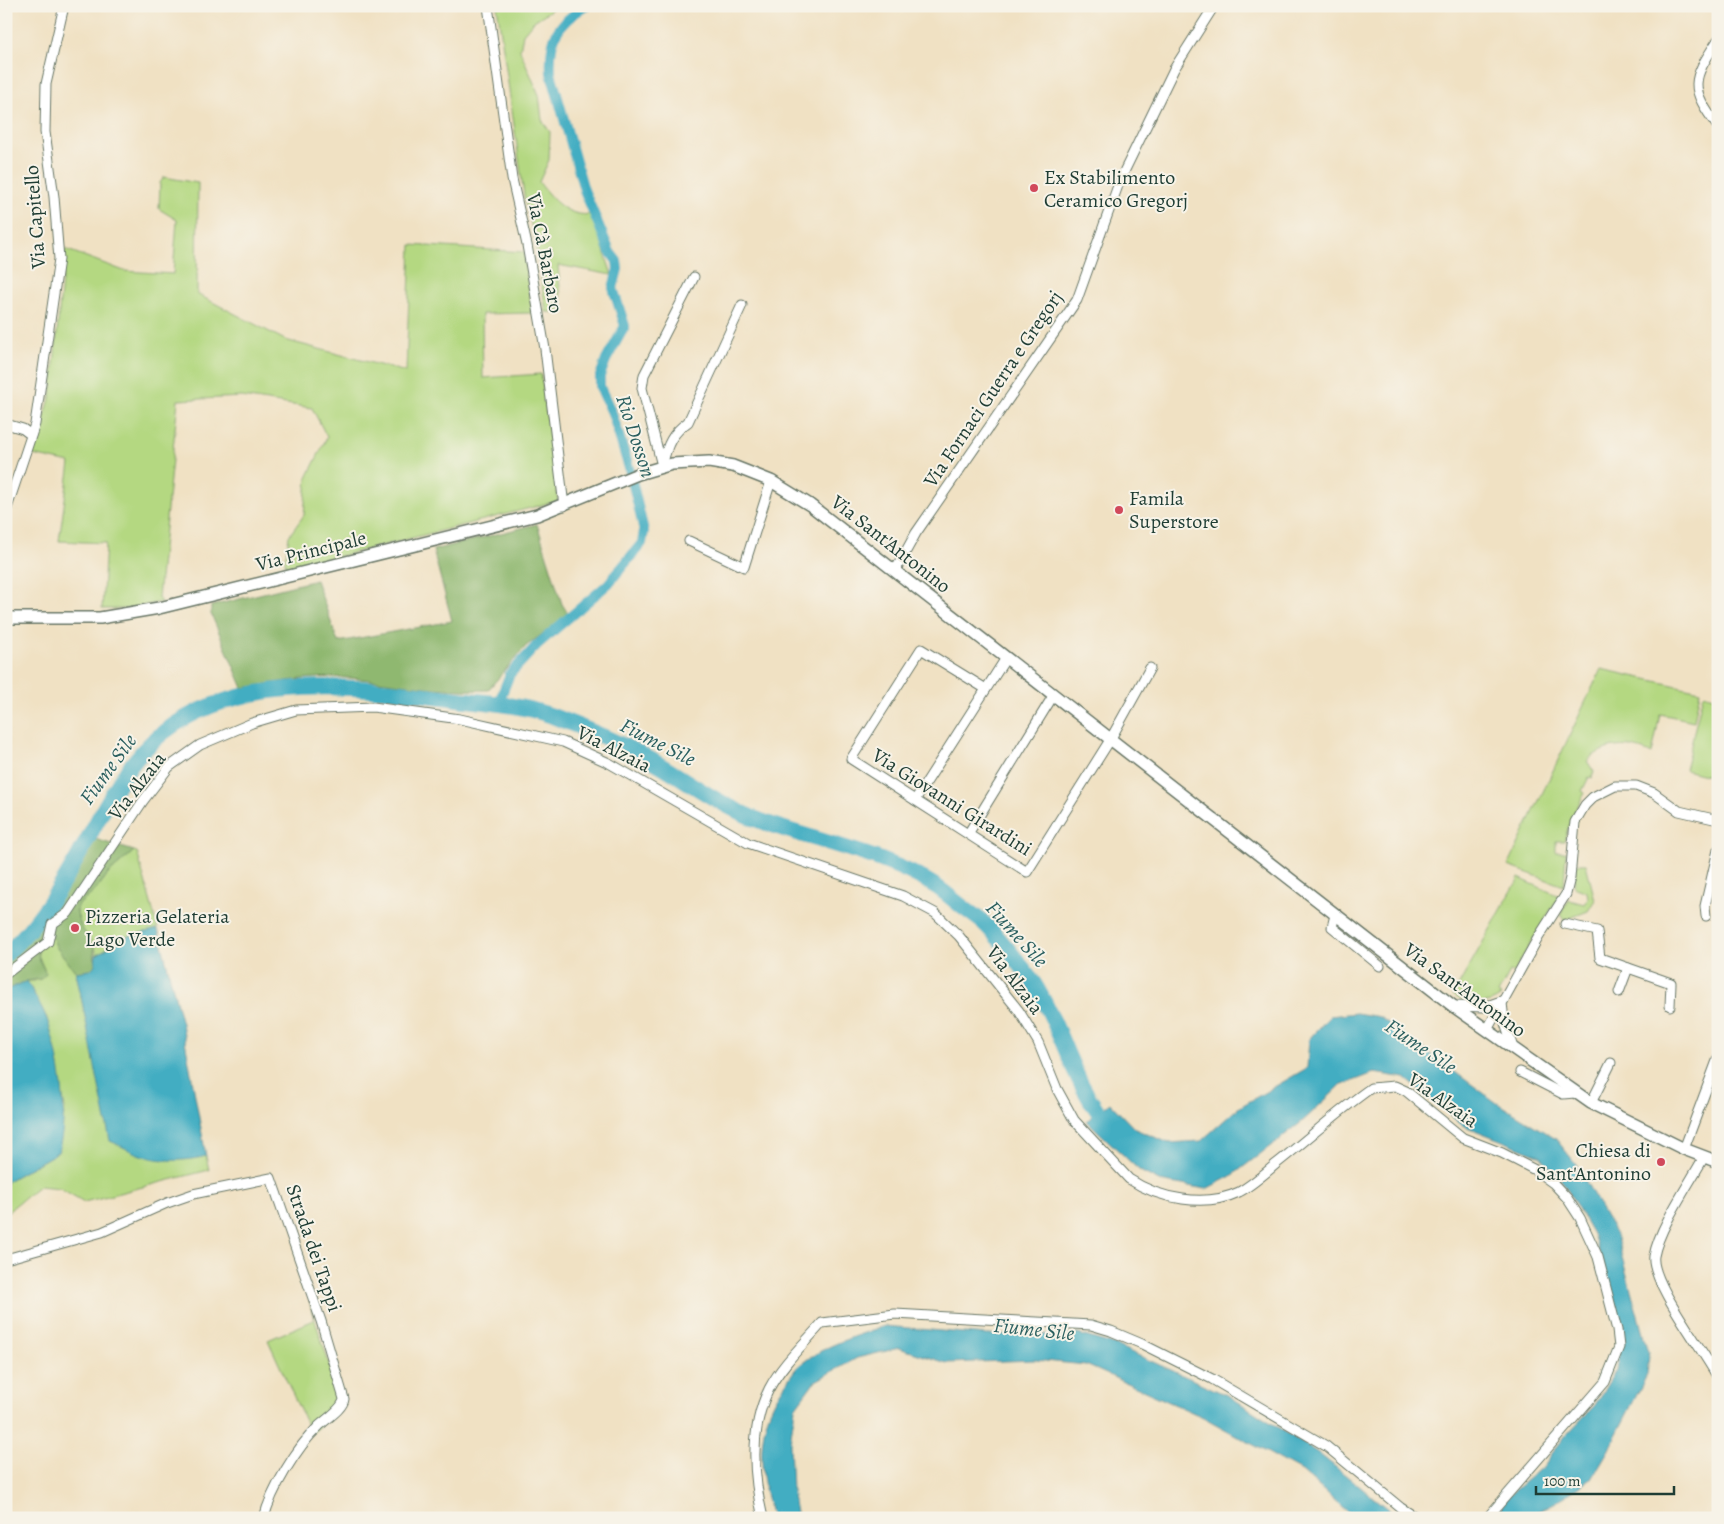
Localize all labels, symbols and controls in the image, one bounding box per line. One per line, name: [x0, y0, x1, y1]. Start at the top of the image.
street label: Via Capitello: [18, 164, 52, 271]
place label: Ex Stabilimento Ceramico Gregorj: [1044, 164, 1188, 214]
marker: Ex Stabilimento Ceramico Gregorj: [1028, 182, 1040, 194]
street label: Via Cà Barbaro: [520, 190, 570, 315]
street label: Via Fornaci Guerra e Gregorj: [917, 285, 1069, 493]
water label: Rio Dosson: [609, 391, 663, 481]
place label: Famila Superstore: [1129, 485, 1219, 535]
street label: Via Sant'Antonino: [825, 488, 957, 599]
marker: Famila Superstore: [1113, 504, 1125, 516]
street label: Via Principale: [252, 524, 369, 578]
water label: Fiume Sile: [616, 711, 701, 773]
street label: Via Alzaia: [571, 718, 656, 779]
water label: Fiume Sile: [73, 728, 143, 810]
street label: Via Giovanni Girardini: [866, 741, 1037, 862]
street label: Via Alzaia: [101, 746, 173, 827]
water label: Fiume Sile: [979, 895, 1055, 974]
place label: Pizzeria Gelateria Lago Verde: [85, 903, 230, 953]
marker: Pizzeria Gelateria Lago Verde: [69, 922, 81, 934]
street label: Via Sant'Antonino: [1398, 936, 1532, 1044]
street label: Via Alzaia: [980, 939, 1050, 1021]
water label: Fiume Sile: [1380, 1012, 1463, 1081]
street label: Via Alzaia: [1402, 1065, 1484, 1134]
place label: Chiesa di Sant'Antonino: [1536, 1137, 1651, 1187]
marker: Chiesa di Sant'Antonino: [1655, 1156, 1667, 1168]
street label: Strada dei Tappi: [280, 1181, 348, 1315]
water label: Fiume Sile: [992, 1311, 1076, 1347]
scale bar: [1536, 1464, 1674, 1496]
text: 100 m: [1544, 1471, 1581, 1491]

